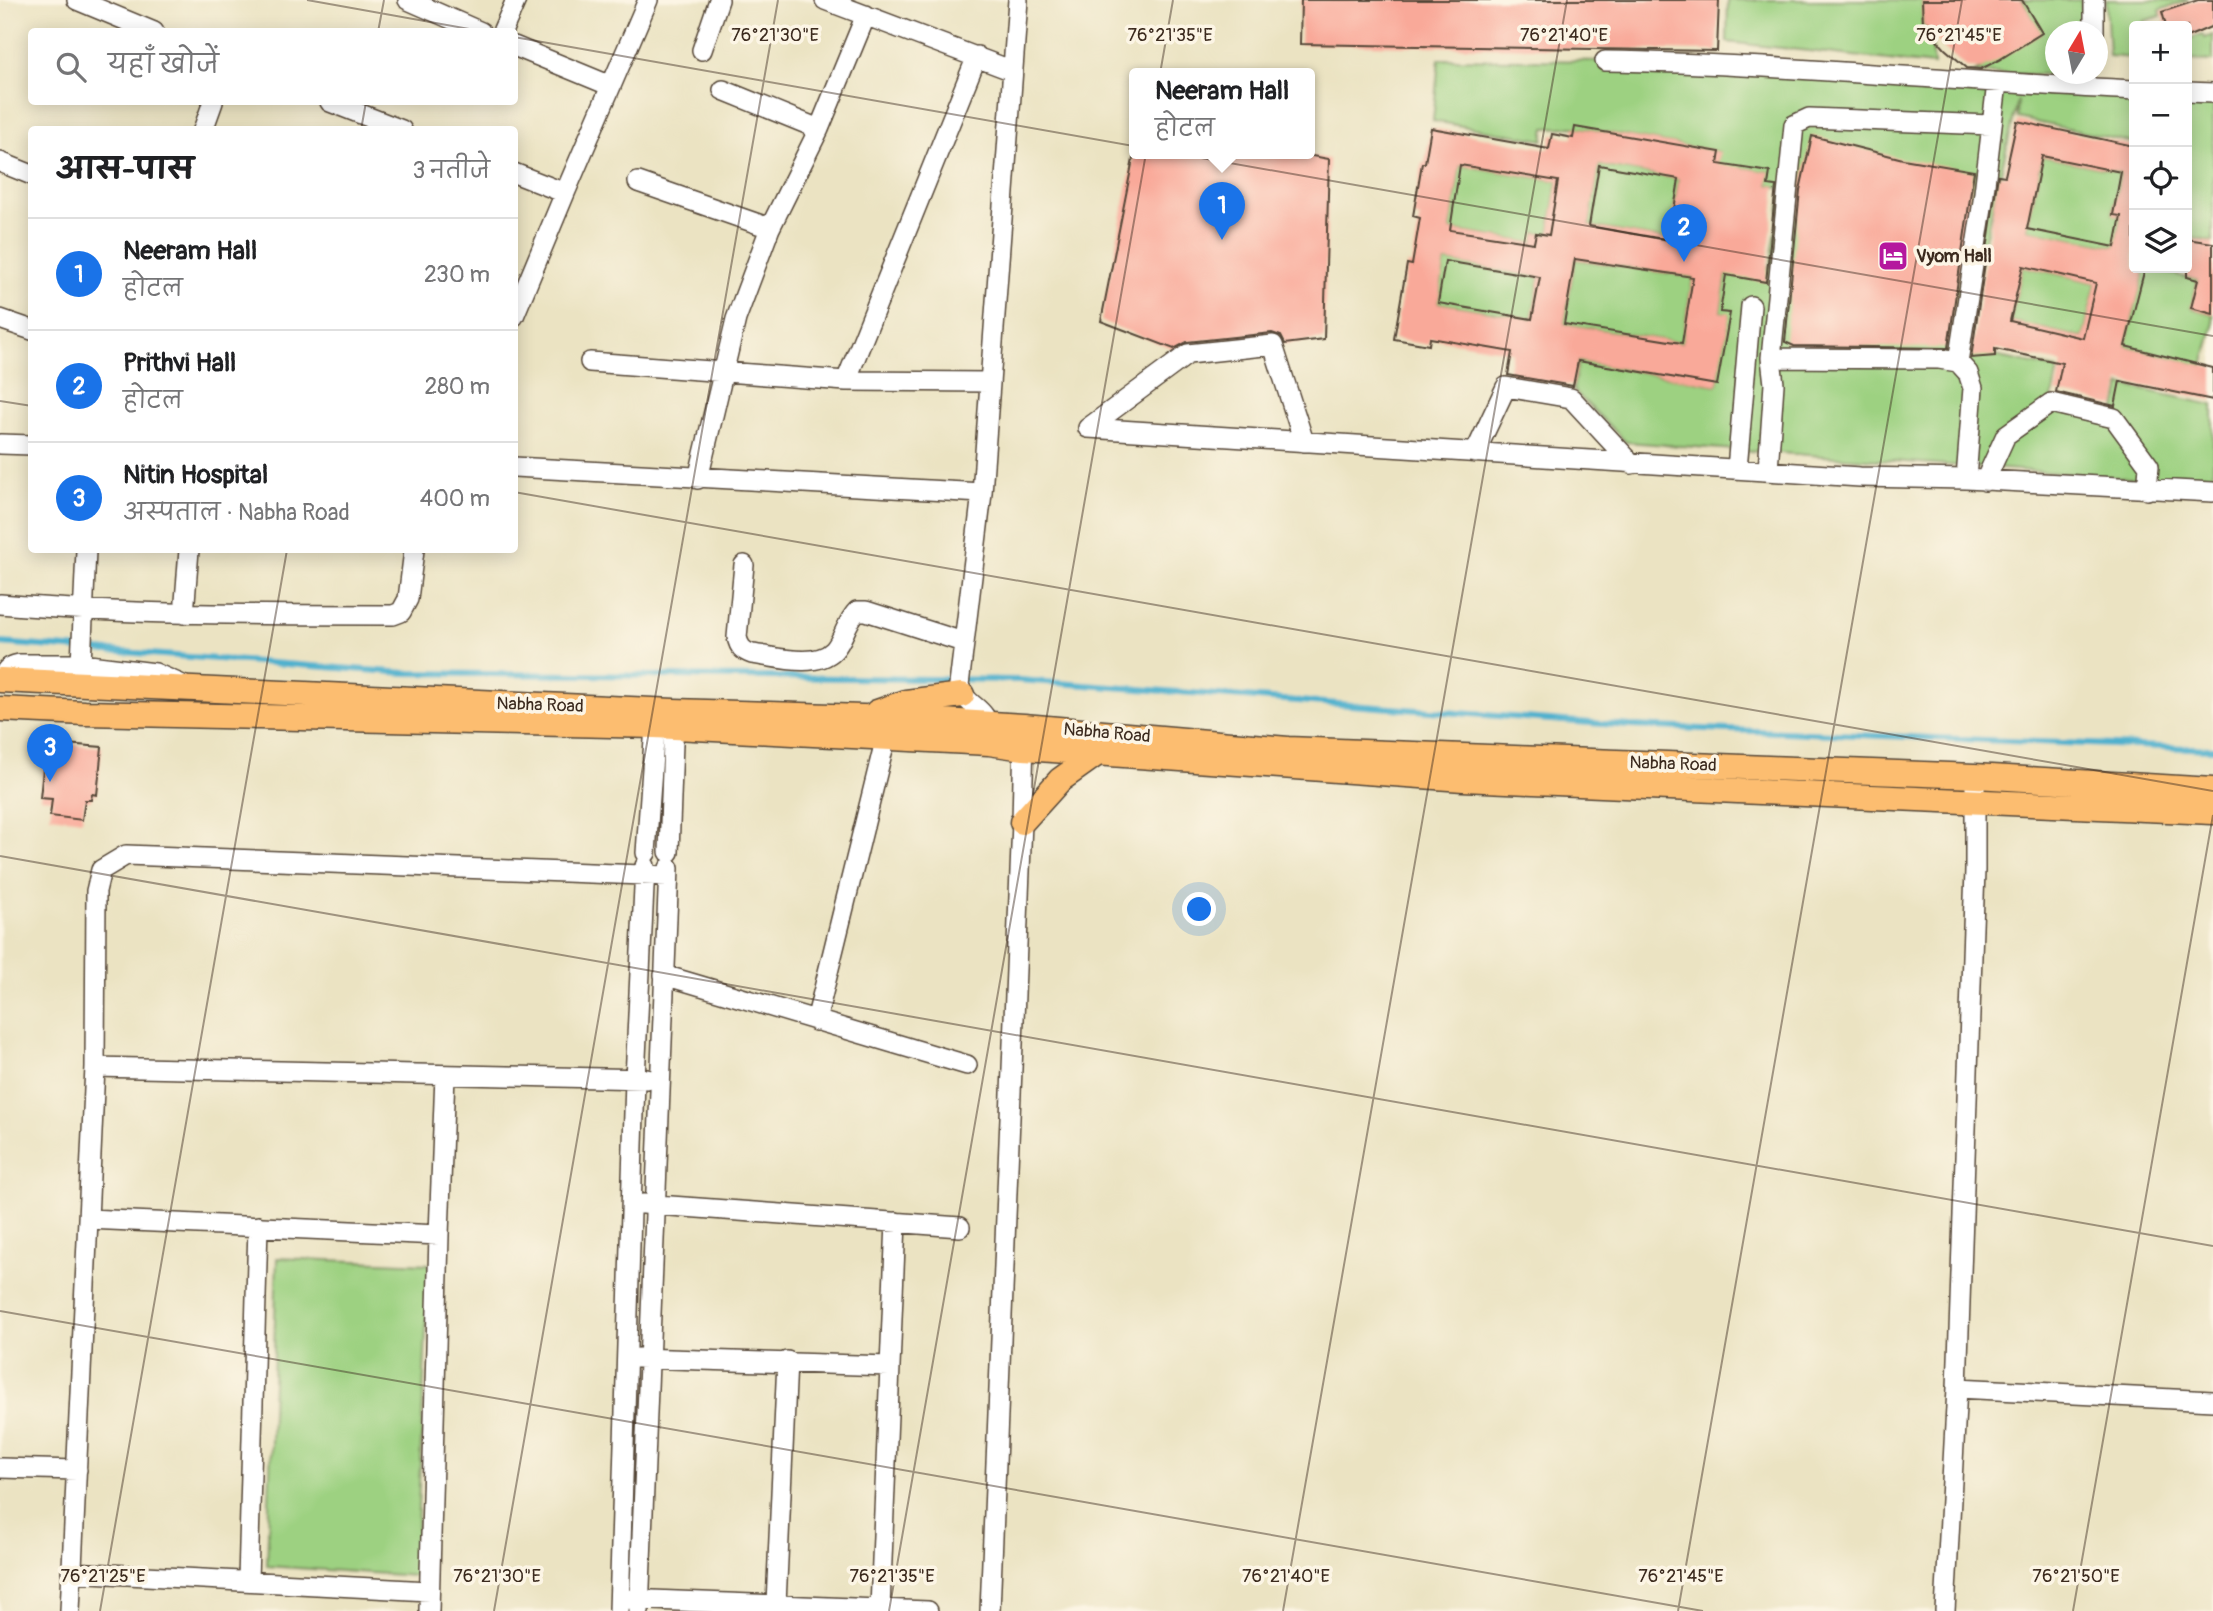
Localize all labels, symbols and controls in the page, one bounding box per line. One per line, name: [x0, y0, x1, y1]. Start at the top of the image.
north arrow: [2045, 21, 2108, 84]
map controls: [2129, 21, 2192, 273]
button: +: [2129, 21, 2192, 84]
text: 76°21'30"E: [731, 24, 819, 47]
text: 76°21'35"E: [1127, 24, 1213, 47]
text: 76°21'40"E: [1520, 24, 1608, 47]
text: 76°21'45"E: [1916, 24, 2002, 47]
search box: [28, 28, 518, 105]
icon: search: [52, 48, 90, 86]
text: यहाँ खोजें: [108, 49, 219, 81]
popup: [1129, 68, 1315, 159]
text: Neeram Hall: [1155, 75, 1289, 107]
button: −: [2129, 84, 2192, 147]
text: होटल: [1155, 114, 1215, 143]
button: locate: [2129, 147, 2192, 210]
text: आस-पास: [56, 151, 194, 188]
text: 3 नतीजे: [413, 156, 490, 185]
pin: 1: [1199, 182, 1245, 240]
pin: 2: [1661, 204, 1707, 262]
button: layers: [2129, 210, 2192, 273]
text: Neeram Hall: [123, 235, 257, 267]
hotel icon: Vyom Hall: [1876, 239, 1910, 273]
place label: Vyom Hall: [1916, 245, 1992, 268]
text: 1: [75, 260, 84, 289]
text: 230 m: [424, 260, 490, 289]
text: होटल: [123, 274, 183, 303]
text: Prithvi Hall: [123, 347, 236, 379]
text: 2: [73, 372, 85, 401]
text: 280 m: [424, 372, 490, 401]
text: होटल: [123, 386, 183, 415]
text: Nitin Hospital: [123, 459, 268, 491]
text: 3: [73, 484, 85, 513]
text: 400 m: [420, 484, 490, 513]
text: अस्पताल · Nabha Road: [123, 498, 350, 527]
street label: Nabha Road: [496, 692, 584, 718]
street label: Nabha Road: [1062, 718, 1152, 748]
pin: 3: [27, 724, 73, 782]
street label: Nabha Road: [1629, 751, 1717, 777]
your location: [1182, 892, 1216, 926]
text: 76°21'25"E: [60, 1565, 146, 1588]
text: 76°21'30"E: [453, 1565, 541, 1588]
text: 76°21'35"E: [849, 1565, 935, 1588]
text: 76°21'40"E: [1242, 1565, 1330, 1588]
text: 76°21'45"E: [1638, 1565, 1724, 1588]
text: 76°21'50"E: [2032, 1565, 2120, 1588]

